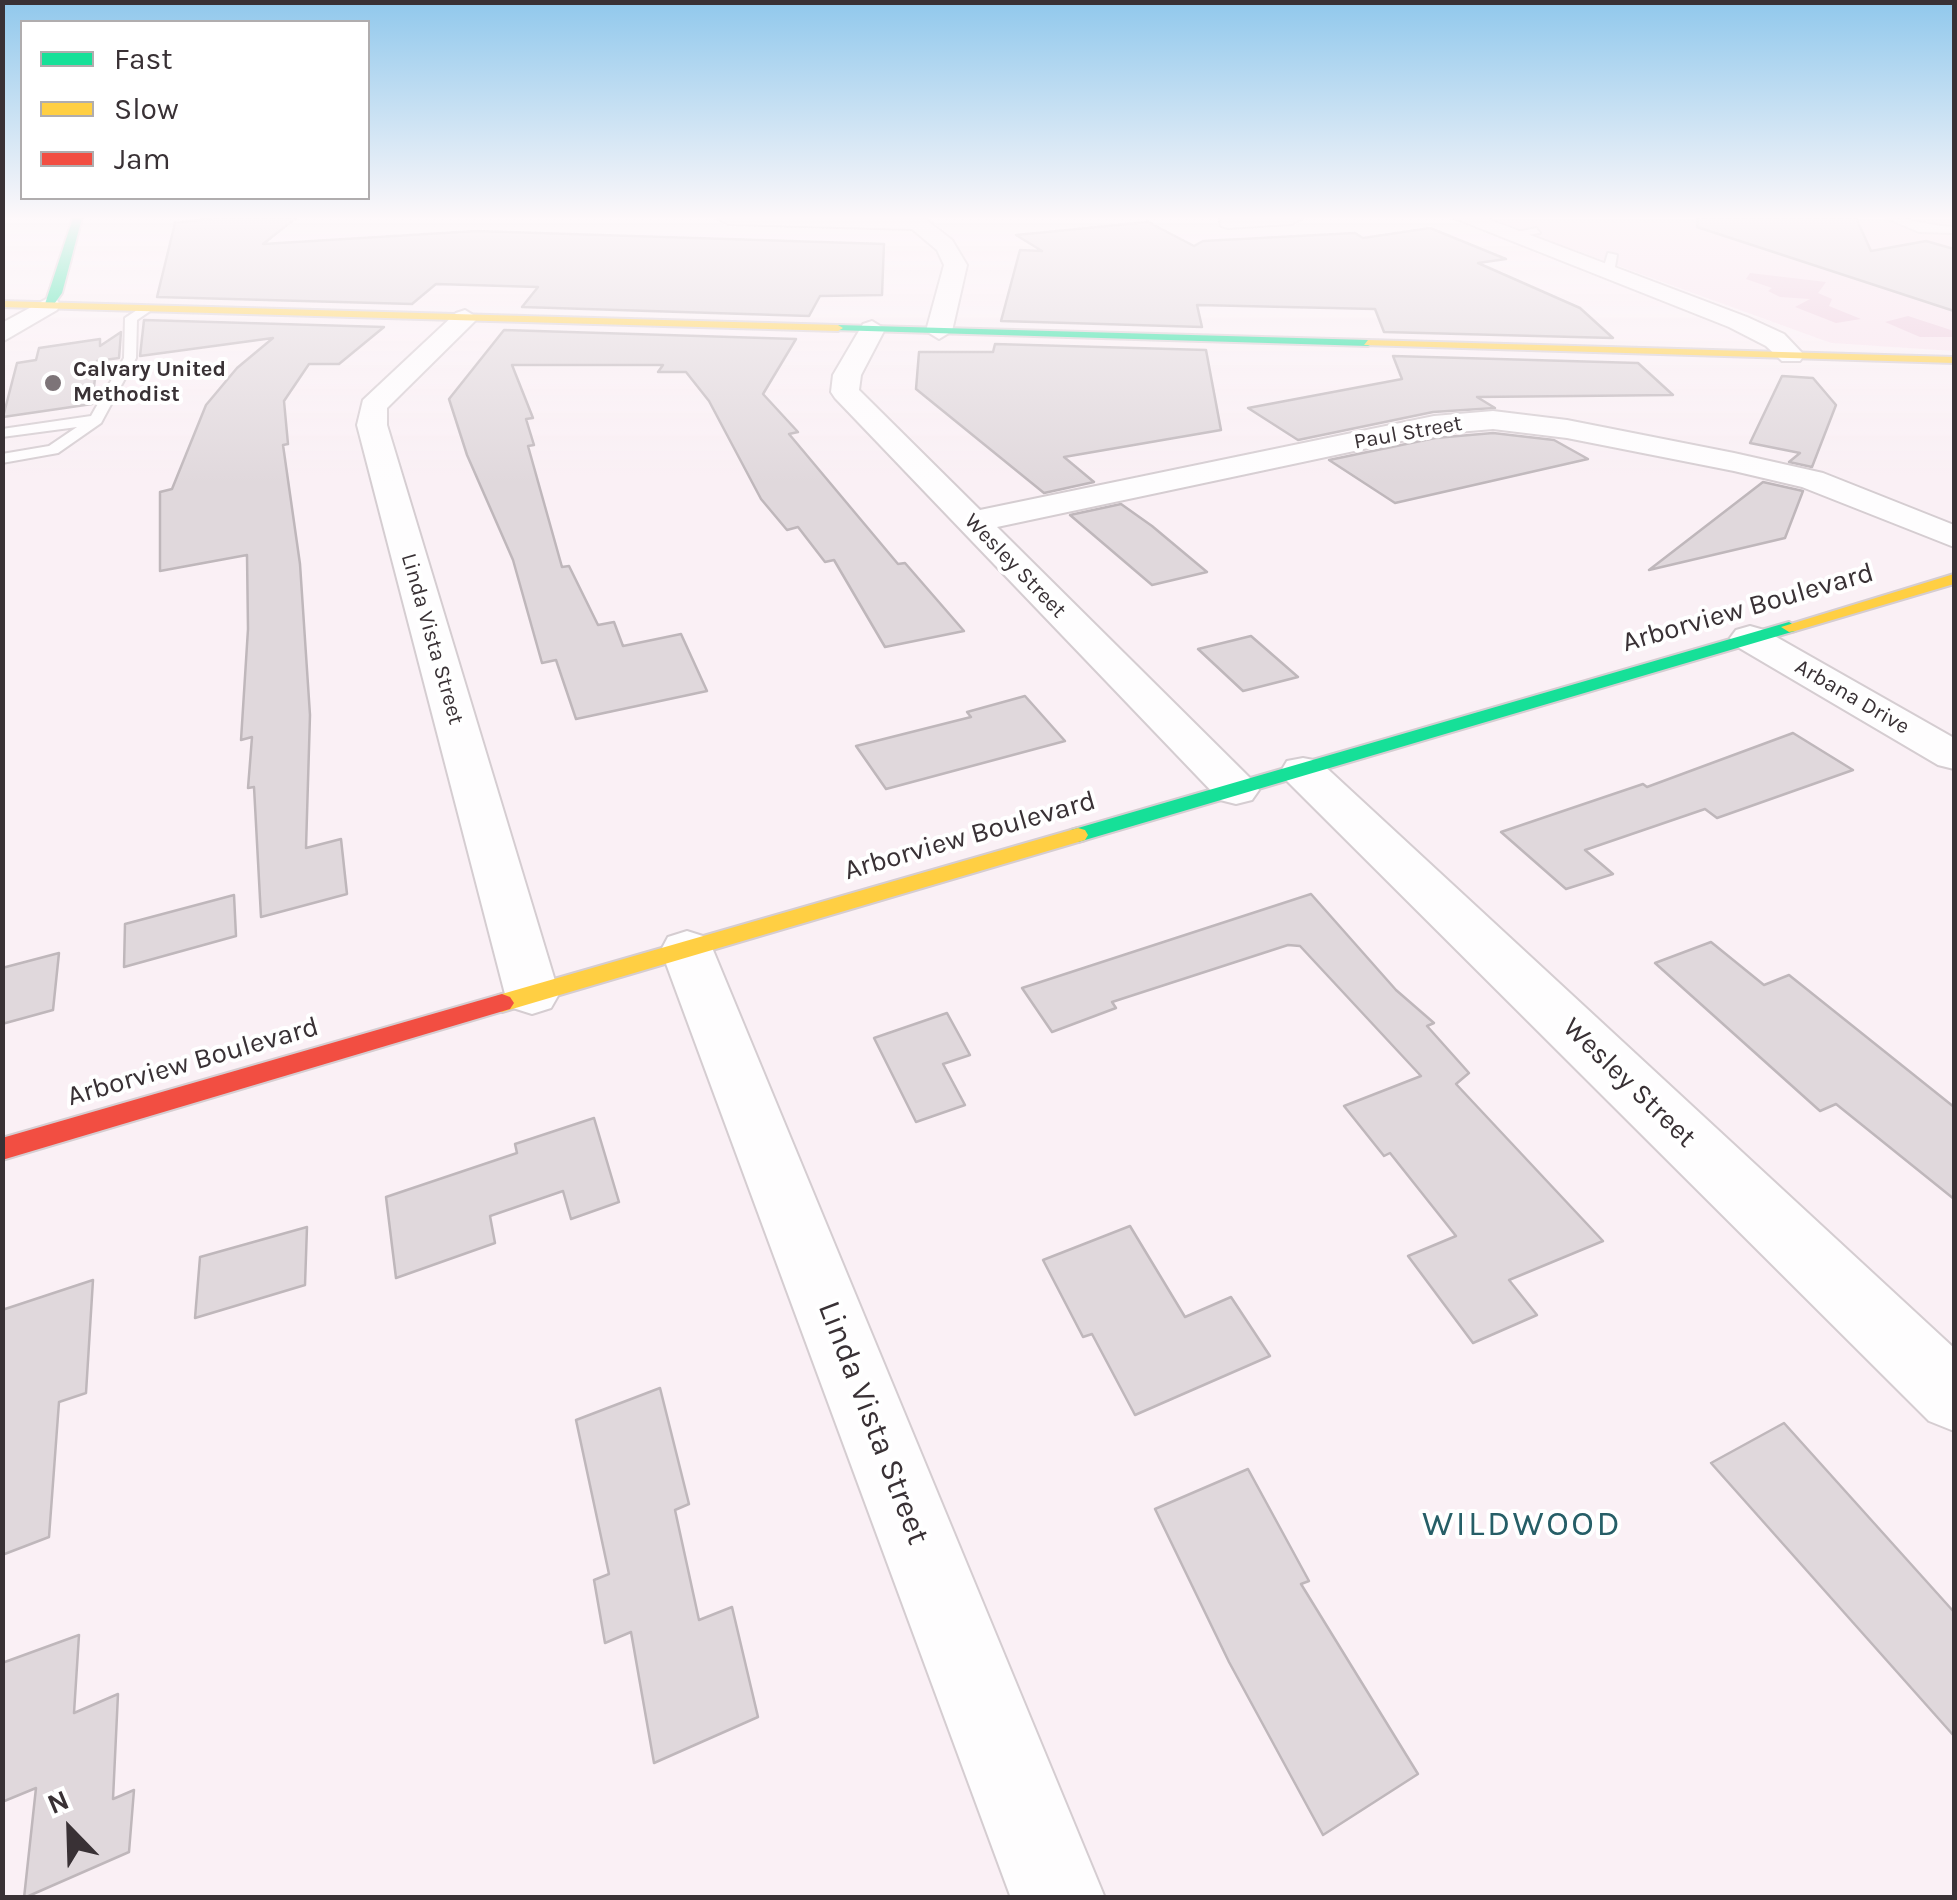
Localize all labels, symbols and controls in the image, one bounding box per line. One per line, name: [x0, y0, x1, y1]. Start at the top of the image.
legend: [20, 20, 370, 200]
text: Fast: [114, 41, 173, 77]
text: Slow: [114, 91, 179, 127]
text: Jam: [114, 141, 171, 177]
place label: Calvary United Methodist: [73, 357, 226, 408]
marker: Calvary United Methodist: [42, 372, 64, 394]
street label: Paul Street: [1352, 411, 1464, 455]
street label: Wesley Street: [959, 508, 1071, 624]
street label: Linda Vista Street: [395, 550, 469, 728]
street label: Arborview Boulevard: [1618, 556, 1878, 660]
street label: Arbana Drive: [1790, 654, 1914, 740]
street label: Arborview Boulevard: [840, 784, 1100, 888]
street label: Arborview Boulevard: [63, 1010, 323, 1114]
street label: Wesley Street: [1555, 1011, 1703, 1155]
street label: Linda Vista Street: [809, 1296, 937, 1550]
district label: WILDWOOD: [1422, 1504, 1622, 1546]
north arrow: [20, 1780, 120, 1880]
text: N: [42, 1783, 74, 1821]

